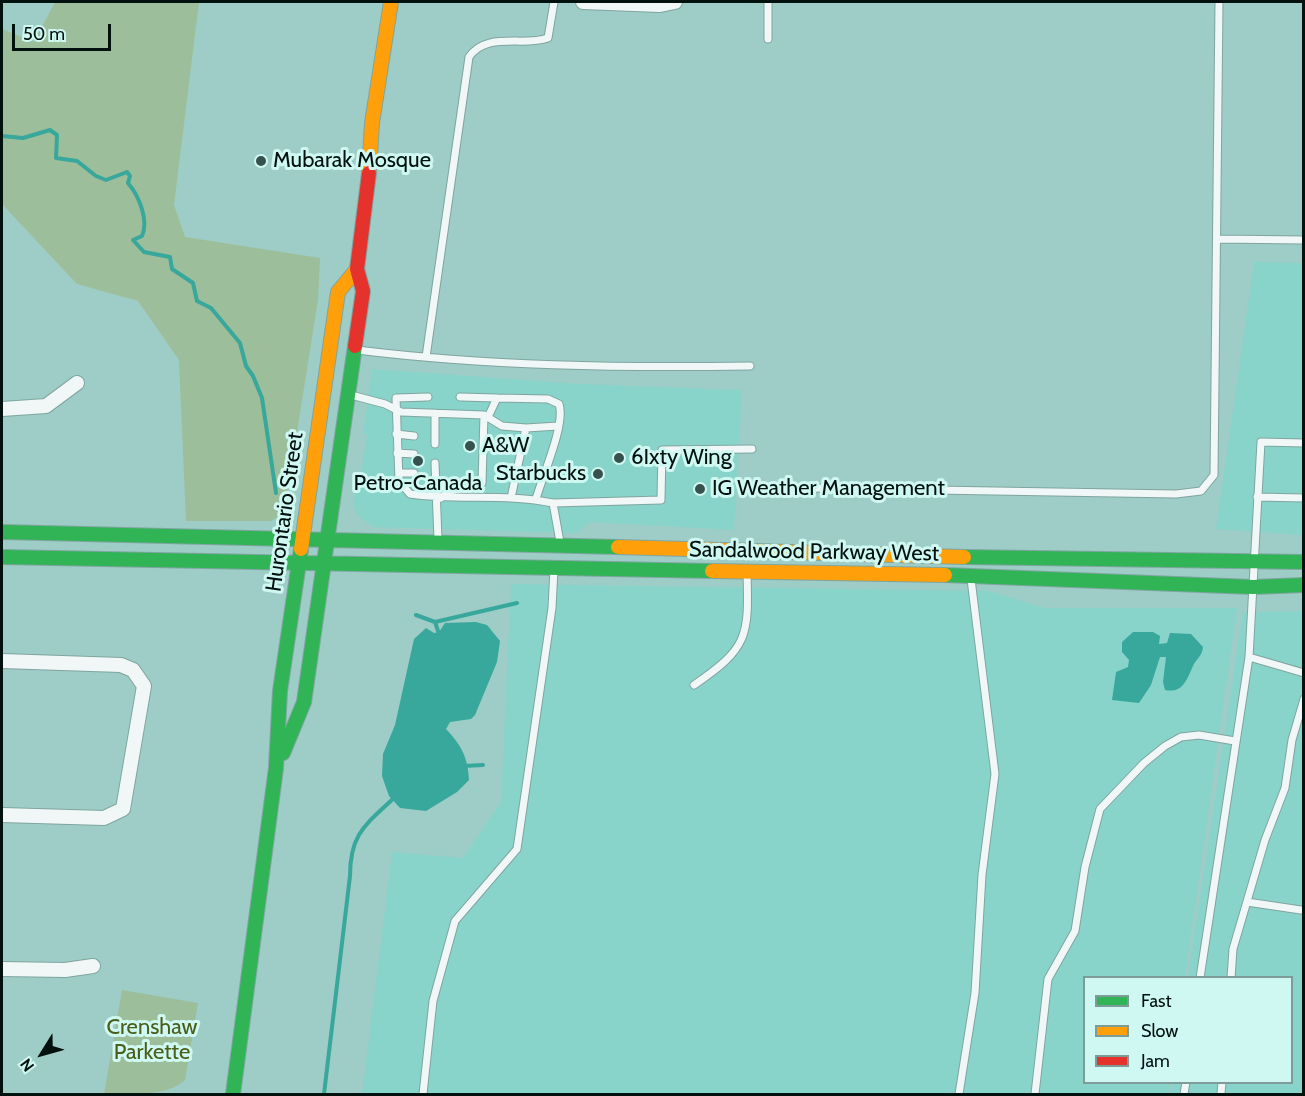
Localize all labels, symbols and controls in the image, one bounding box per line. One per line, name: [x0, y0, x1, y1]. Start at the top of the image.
scale bar: [15, 12, 114, 50]
text: 50 m: [23, 23, 65, 45]
place label: Mubarak Mosque: [273, 148, 431, 174]
marker: Mubarak Mosque: [254, 154, 268, 168]
street label: Hurontario Street: [261, 431, 309, 593]
place label: A&W: [482, 433, 529, 459]
marker: A&W: [463, 439, 477, 453]
place label: 6Ixty Wing: [631, 445, 732, 471]
marker: 6Ixty Wing: [612, 451, 626, 465]
marker: Petro-Canada: [411, 454, 425, 468]
place label: Starbucks: [496, 461, 586, 487]
marker: Starbucks: [591, 467, 605, 481]
place label: Petro-Canada: [354, 471, 482, 497]
place label: IG Weather Management: [712, 476, 945, 502]
marker: IG Weather Management: [693, 482, 707, 496]
street label: Sandalwood Parkway West: [689, 537, 939, 567]
legend: [1083, 976, 1293, 1084]
text: Fast: [1141, 990, 1172, 1012]
park label: Crenshaw Parkette: [107, 1015, 197, 1066]
text: Slow: [1141, 1020, 1178, 1042]
north arrow: [12, 1024, 72, 1084]
text: Jam: [1141, 1050, 1170, 1072]
text: N: [16, 1055, 38, 1075]

